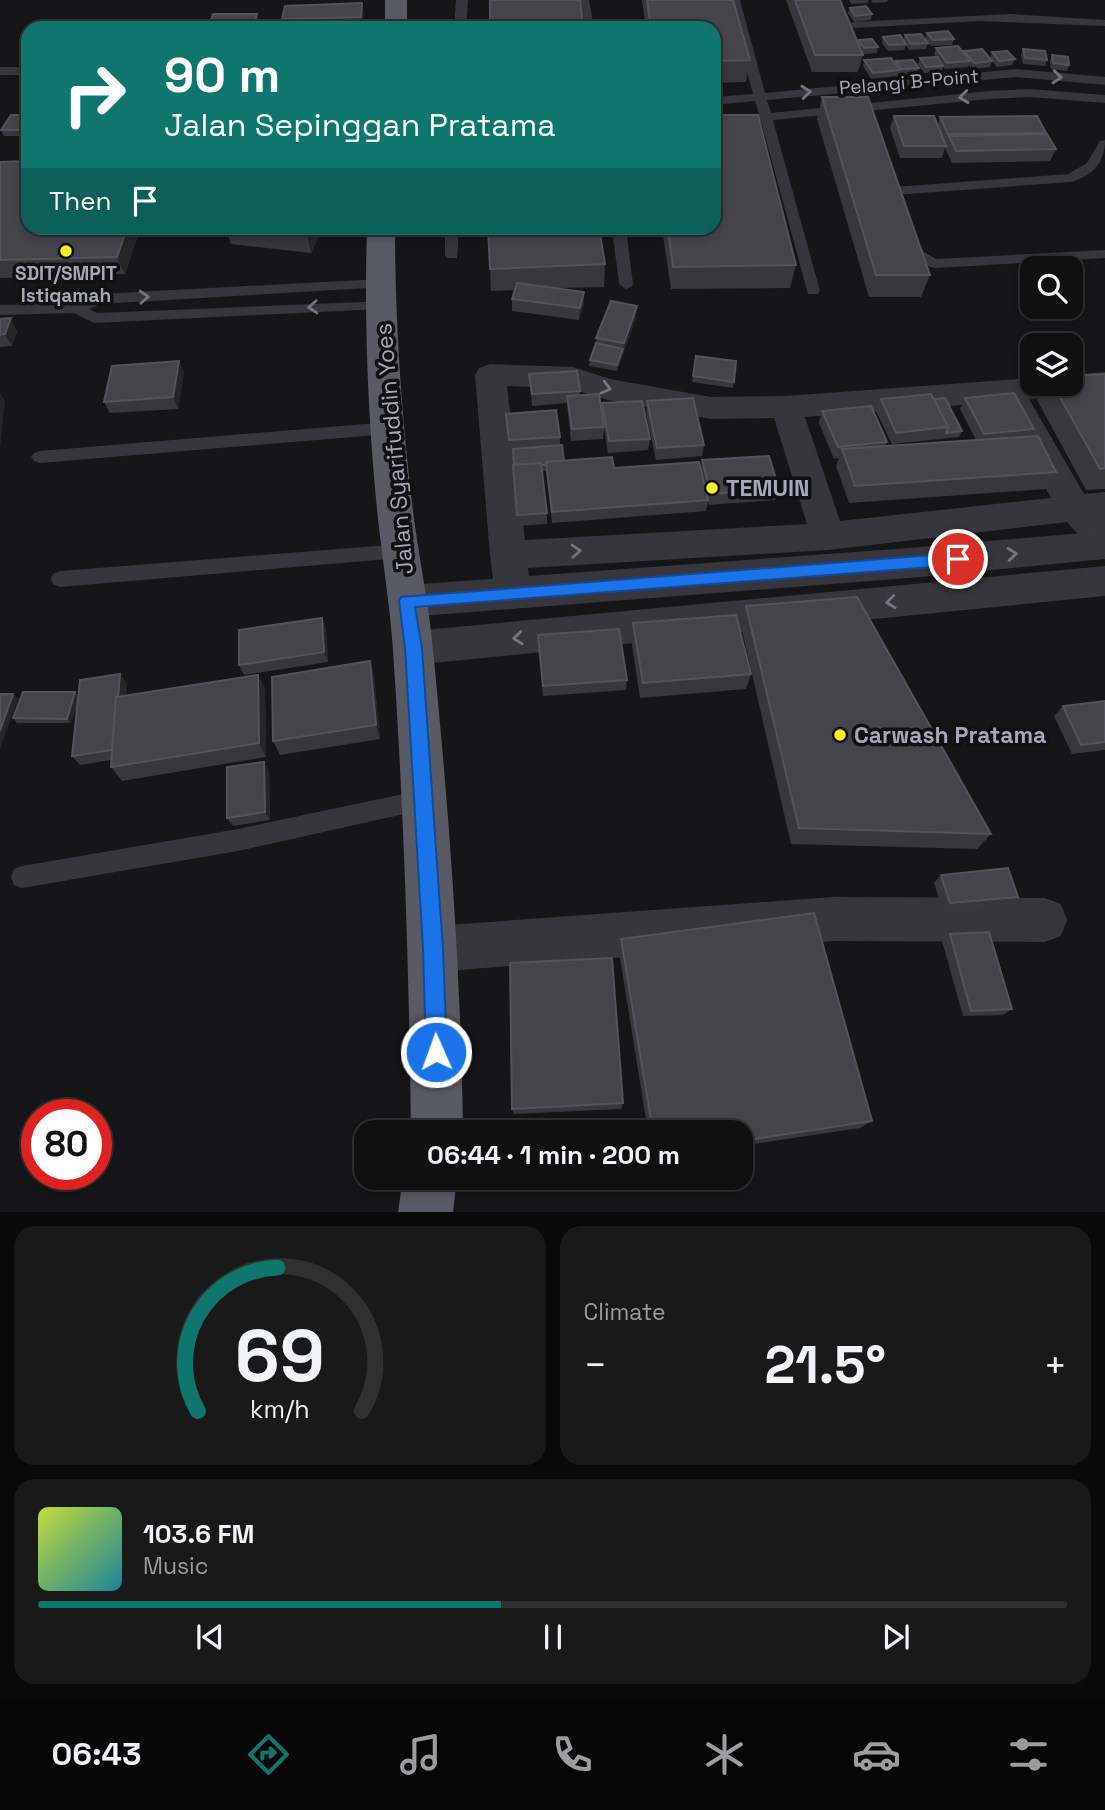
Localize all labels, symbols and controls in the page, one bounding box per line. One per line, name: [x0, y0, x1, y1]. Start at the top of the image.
text: 90 m: [164, 44, 280, 106]
icon: right: [49, 49, 140, 140]
street label: Pelangi B-Point: [838, 63, 980, 101]
one-way arrow: [1052, 69, 1063, 84]
one-way arrow: [800, 84, 812, 99]
one-way arrow: [958, 90, 969, 105]
text: Jalan Sepinggan Pratama: [164, 105, 556, 145]
icon: arrive: [126, 182, 164, 220]
text: Then: [49, 184, 112, 218]
marker: SDIT/SMPIT Istiqamah: [58, 243, 74, 259]
map controls: [1020, 256, 1083, 396]
button: search: [1020, 256, 1083, 319]
place label: SDIT/SMPIT Istiqamah: [15, 261, 117, 308]
one-way arrow: [138, 289, 149, 304]
one-way arrow: [308, 299, 319, 314]
street label: Jalan Syarifuddin Yoes: [368, 322, 420, 576]
button: layers: [1020, 333, 1083, 396]
one-way arrow: [600, 380, 612, 394]
place label: TEMUIN: [726, 473, 810, 503]
marker: TEMUIN: [704, 480, 720, 496]
pin: [928, 529, 988, 589]
icon: arrive: [939, 540, 977, 578]
one-way arrow: [571, 543, 582, 558]
one-way arrow: [1006, 546, 1018, 561]
one-way arrow: [885, 594, 896, 609]
one-way arrow: [512, 631, 524, 646]
place label: Carwash Pratama: [854, 720, 1046, 750]
marker: Carwash Pratama: [832, 727, 848, 743]
position arrow: [399, 1015, 473, 1089]
speed limit sign: 80: [21, 1099, 112, 1190]
text: 06:44 · 1 min · 200 m: [427, 1138, 680, 1172]
text: Climate: [584, 1297, 666, 1327]
text: 69: [235, 1310, 325, 1403]
text: 21.5°: [764, 1332, 886, 1398]
text: −: [584, 1341, 607, 1389]
text: +: [1043, 1341, 1067, 1389]
text: km/h: [250, 1393, 310, 1425]
text: 103.6 FM: [143, 1517, 254, 1551]
text: Music: [143, 1551, 208, 1581]
icon: previous: [191, 1618, 229, 1656]
icon: pause: [534, 1618, 572, 1656]
icon: next: [877, 1618, 915, 1656]
icon: directions: [244, 1730, 293, 1779]
icon: music: [396, 1730, 445, 1779]
icon: phone: [548, 1730, 597, 1779]
icon: climate: [700, 1730, 749, 1779]
icon: car: [852, 1730, 901, 1779]
icon: filters: [1004, 1730, 1053, 1779]
text: 06:43: [52, 1734, 141, 1774]

